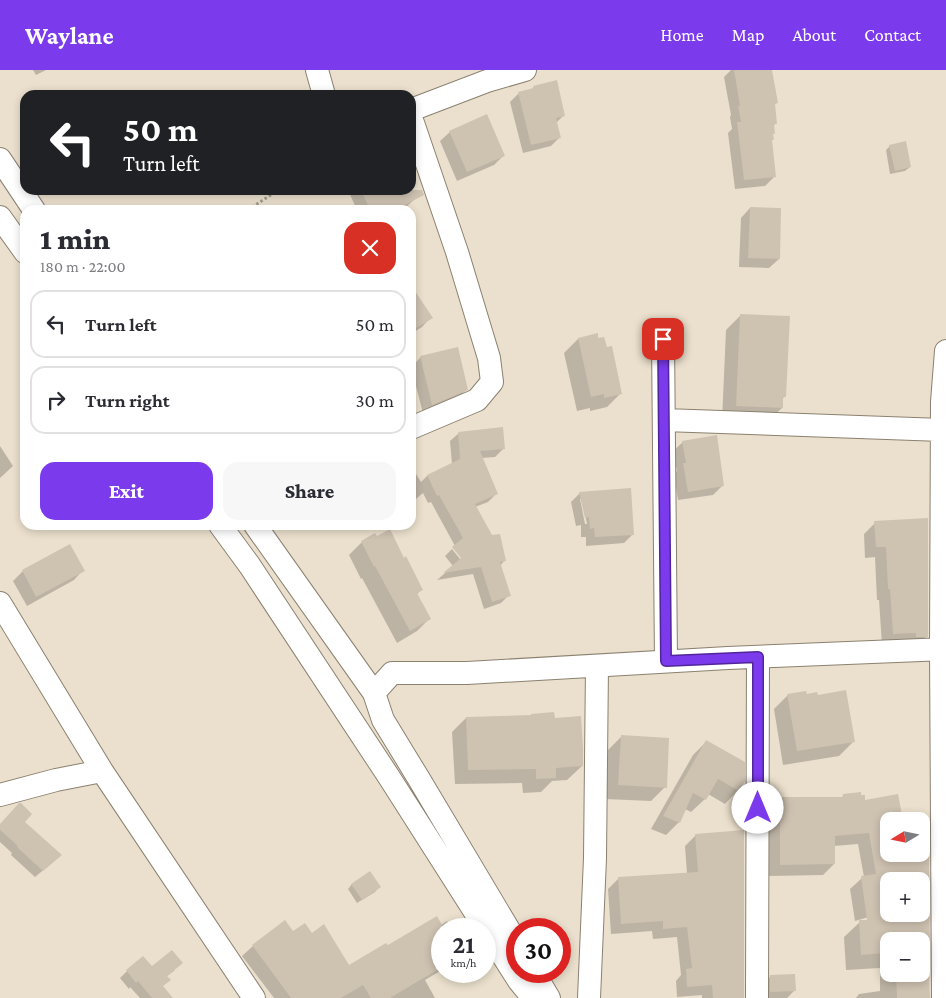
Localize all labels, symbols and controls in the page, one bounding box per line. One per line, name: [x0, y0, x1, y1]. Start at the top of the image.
text: Waylane: [25, 22, 114, 49]
text: Home: [661, 25, 704, 45]
text: Map: [732, 25, 764, 45]
text: About: [792, 25, 836, 45]
text: Contact: [864, 25, 921, 45]
icon: left: [40, 110, 105, 175]
text: 50 m: [123, 110, 198, 149]
text: Turn left: [123, 151, 200, 176]
text: 1 min: [40, 222, 110, 255]
button: close: [344, 222, 396, 274]
text: 180 m · 22:00: [40, 258, 126, 275]
icon: left: [42, 310, 70, 338]
text: Turn left: [85, 314, 157, 335]
text: 50 m: [355, 314, 394, 335]
pin: [642, 318, 684, 360]
icon: arrive: [649, 325, 677, 353]
icon: right: [42, 386, 70, 414]
text: Turn right: [85, 390, 170, 411]
text: 30 m: [355, 390, 394, 411]
button: Exit: [40, 462, 213, 520]
button: Share: [223, 462, 396, 520]
position arrow: [731, 781, 783, 833]
north arrow: [880, 812, 930, 862]
map controls: [880, 812, 930, 982]
button: +: [880, 872, 930, 922]
speed limit sign: 30: [506, 918, 571, 983]
text: 21: [452, 931, 475, 958]
button: −: [880, 932, 930, 982]
text: km/h: [451, 956, 476, 970]

